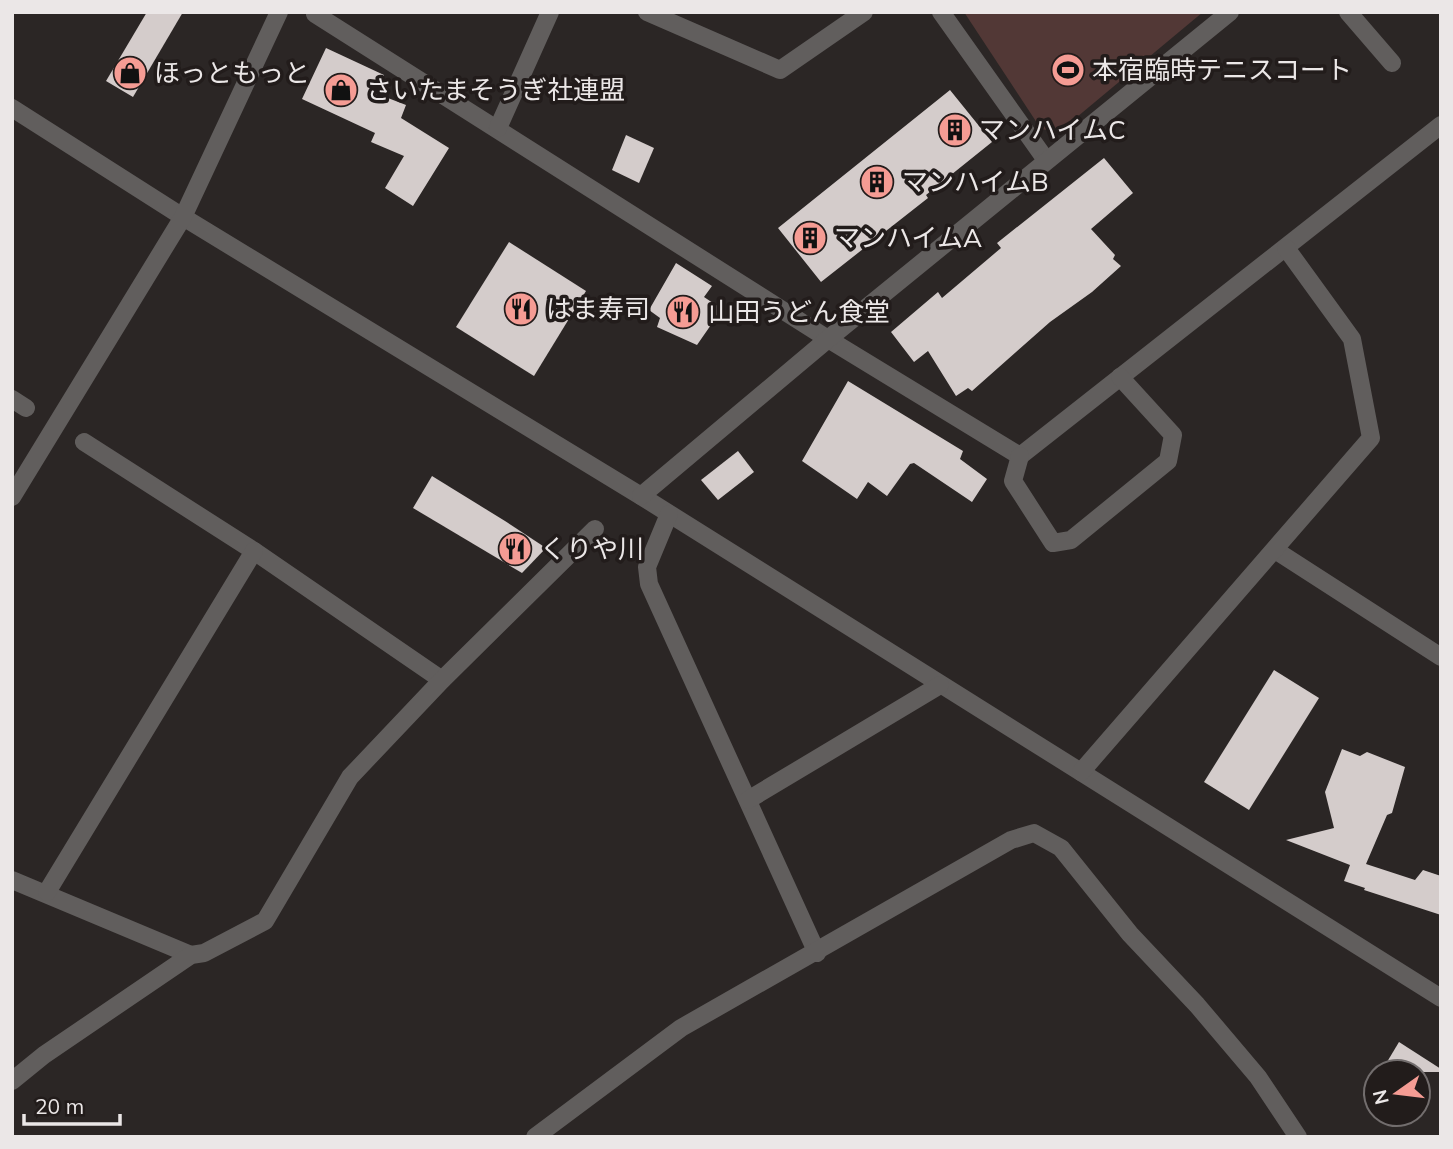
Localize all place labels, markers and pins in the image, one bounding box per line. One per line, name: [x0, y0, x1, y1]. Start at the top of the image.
sports icon: 本宿臨時テニスコート: [1049, 51, 1087, 89]
place label: 本宿臨時テニスコート: [1092, 53, 1352, 86]
shop icon: ほっともっと: [111, 54, 149, 92]
place label: ほっともっと: [154, 56, 310, 89]
shop icon: さいたまそうぎ社連盟: [322, 71, 360, 109]
place label: さいたまそうぎ社連盟: [366, 73, 625, 106]
building icon: マンハイムC: [936, 111, 974, 149]
place label: マンハイムC: [979, 113, 1126, 146]
building icon: マンハイムB: [858, 163, 896, 201]
place label: マンハイムB: [902, 165, 1049, 198]
building icon: マンハイムA: [791, 219, 829, 257]
place label: マンハイムA: [834, 221, 982, 254]
restaurant icon: はま寿司: [502, 290, 540, 328]
place label: はま寿司: [546, 292, 650, 325]
restaurant icon: 山田うどん食堂: [664, 293, 702, 331]
place label: 山田うどん食堂: [708, 295, 890, 328]
restaurant icon: くりや川: [496, 530, 534, 568]
place label: くりや川: [540, 532, 644, 565]

